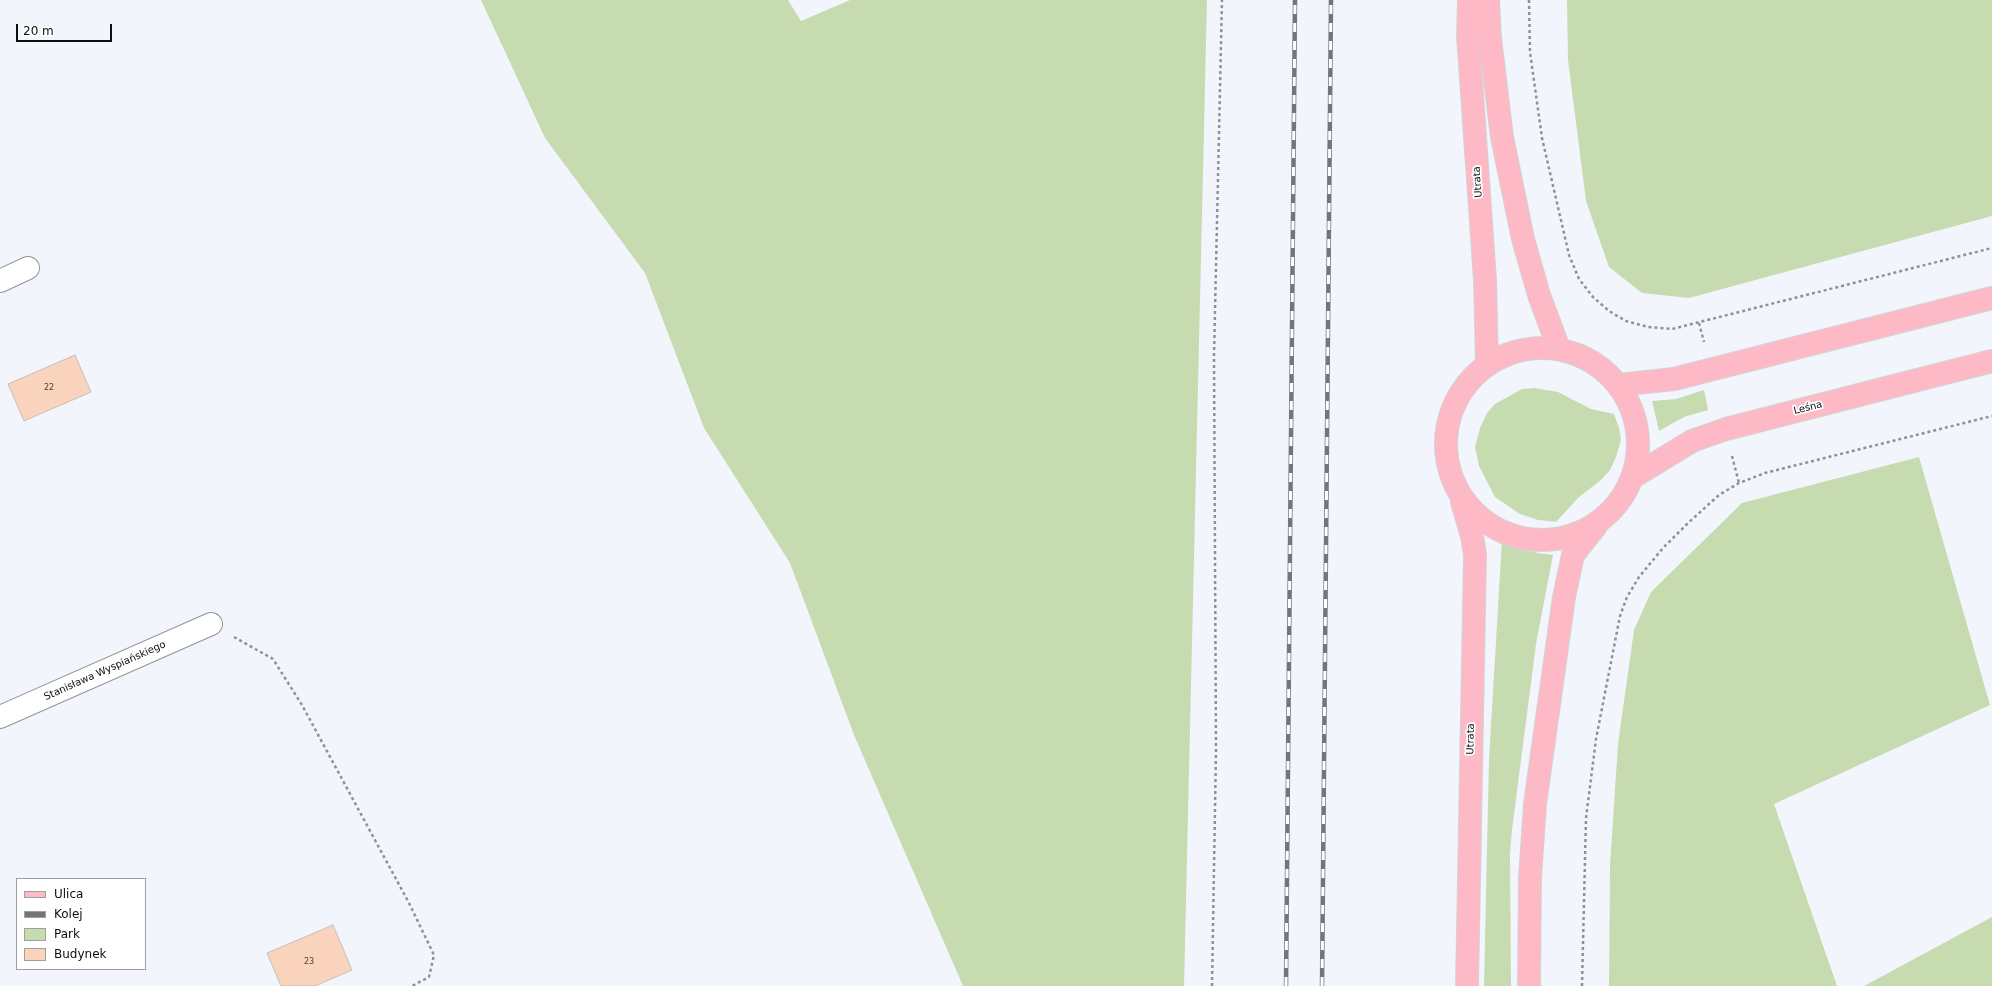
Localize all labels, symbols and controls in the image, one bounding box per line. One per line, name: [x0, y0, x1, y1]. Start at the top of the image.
scale bar: [18, 16, 114, 42]
text: 20 m: [23, 24, 54, 38]
street label: Utrata: [1471, 166, 1485, 198]
house number: 22: [44, 383, 54, 393]
street label: Leśna: [1792, 399, 1824, 417]
street label: Stanisława Wyspiańskiego: [42, 639, 168, 703]
street label: Utrata: [1465, 723, 1477, 755]
legend: [16, 878, 146, 970]
text: Ulica: [54, 887, 83, 901]
text: Kolej: [54, 907, 83, 921]
text: Park: [54, 927, 80, 941]
text: Budynek: [54, 947, 107, 961]
house number: 23: [304, 957, 314, 967]

